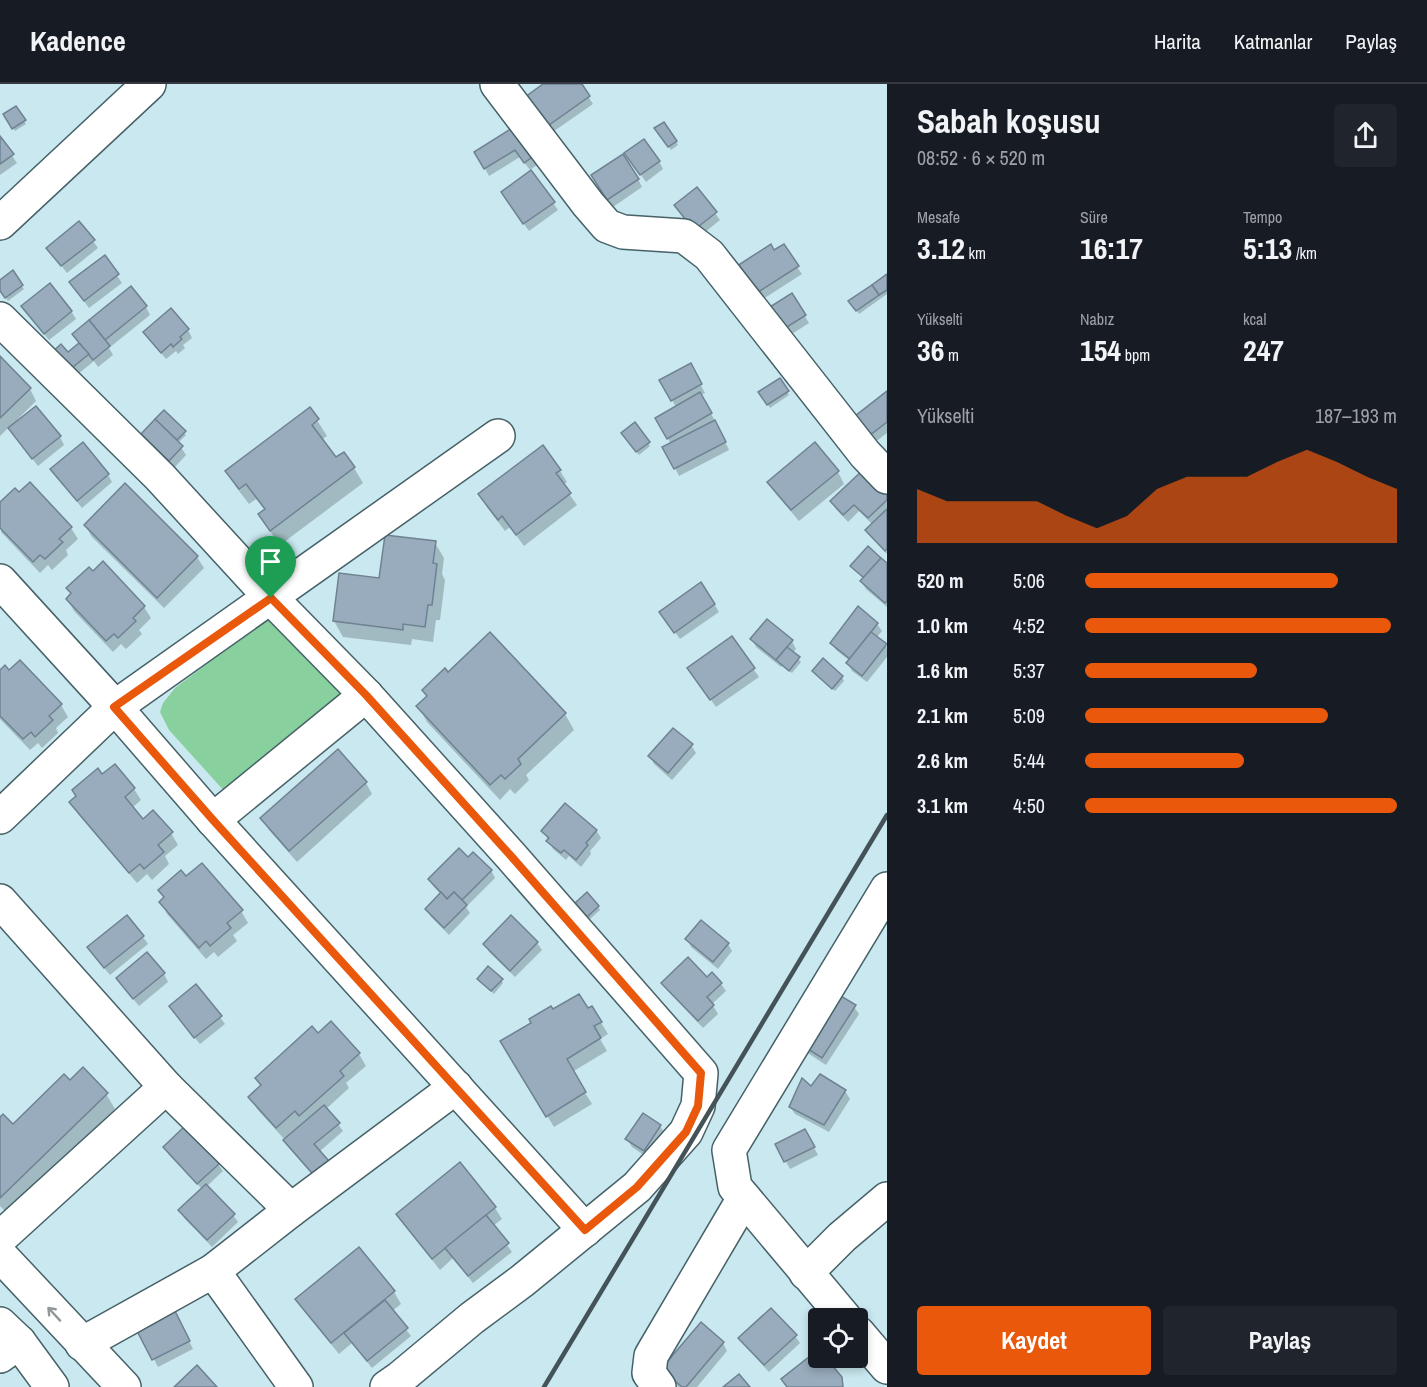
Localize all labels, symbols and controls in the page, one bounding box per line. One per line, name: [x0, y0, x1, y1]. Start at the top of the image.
text: Kadence: [30, 22, 126, 60]
text: Harita: [1154, 27, 1201, 56]
text: Katmanlar: [1234, 27, 1312, 56]
text: Paylaş: [1345, 27, 1397, 56]
text: Sabah koşusu: [917, 99, 1100, 143]
button: share: [1334, 104, 1397, 167]
text: 08:52 · 6 × 520 m: [917, 144, 1045, 171]
text: Mesafe: [917, 206, 960, 228]
text: Süre: [1080, 206, 1108, 228]
text: Tempo: [1243, 206, 1282, 228]
text: 3.12: [917, 228, 965, 268]
text: 16:17: [1080, 228, 1143, 268]
text: 5:13: [1243, 228, 1292, 268]
text: km: [965, 242, 986, 264]
text: /km: [1292, 242, 1317, 264]
text: Yükselti: [917, 308, 963, 330]
text: Nabız: [1080, 308, 1114, 330]
text: kcal: [1243, 308, 1266, 330]
text: 36: [917, 330, 944, 370]
text: 154: [1080, 330, 1121, 370]
text: 247: [1243, 330, 1284, 370]
text: m: [944, 344, 959, 366]
text: bpm: [1121, 344, 1150, 366]
text: Yükselti: [917, 402, 974, 429]
text: 187–193 m: [1315, 402, 1397, 429]
pin: [245, 536, 296, 598]
icon: arrive: [254, 545, 287, 578]
text: 520 m: [917, 567, 964, 594]
text: 5:06: [1013, 567, 1045, 594]
text: 1.0 km: [917, 612, 968, 639]
text: 4:52: [1013, 612, 1045, 639]
text: 1.6 km: [917, 657, 968, 684]
text: 5:37: [1013, 657, 1045, 684]
text: 2.1 km: [917, 702, 968, 729]
text: 5:09: [1013, 702, 1045, 729]
text: 2.6 km: [917, 747, 968, 774]
text: 5:44: [1013, 747, 1045, 774]
text: 3.1 km: [917, 792, 968, 819]
text: 4:50: [1013, 792, 1045, 819]
button: Kaydet: [917, 1306, 1151, 1375]
button: Paylaş: [1163, 1306, 1397, 1375]
one-way arrow: [48, 1307, 62, 1322]
map controls: [808, 1308, 868, 1368]
button: locate: [808, 1308, 868, 1368]

